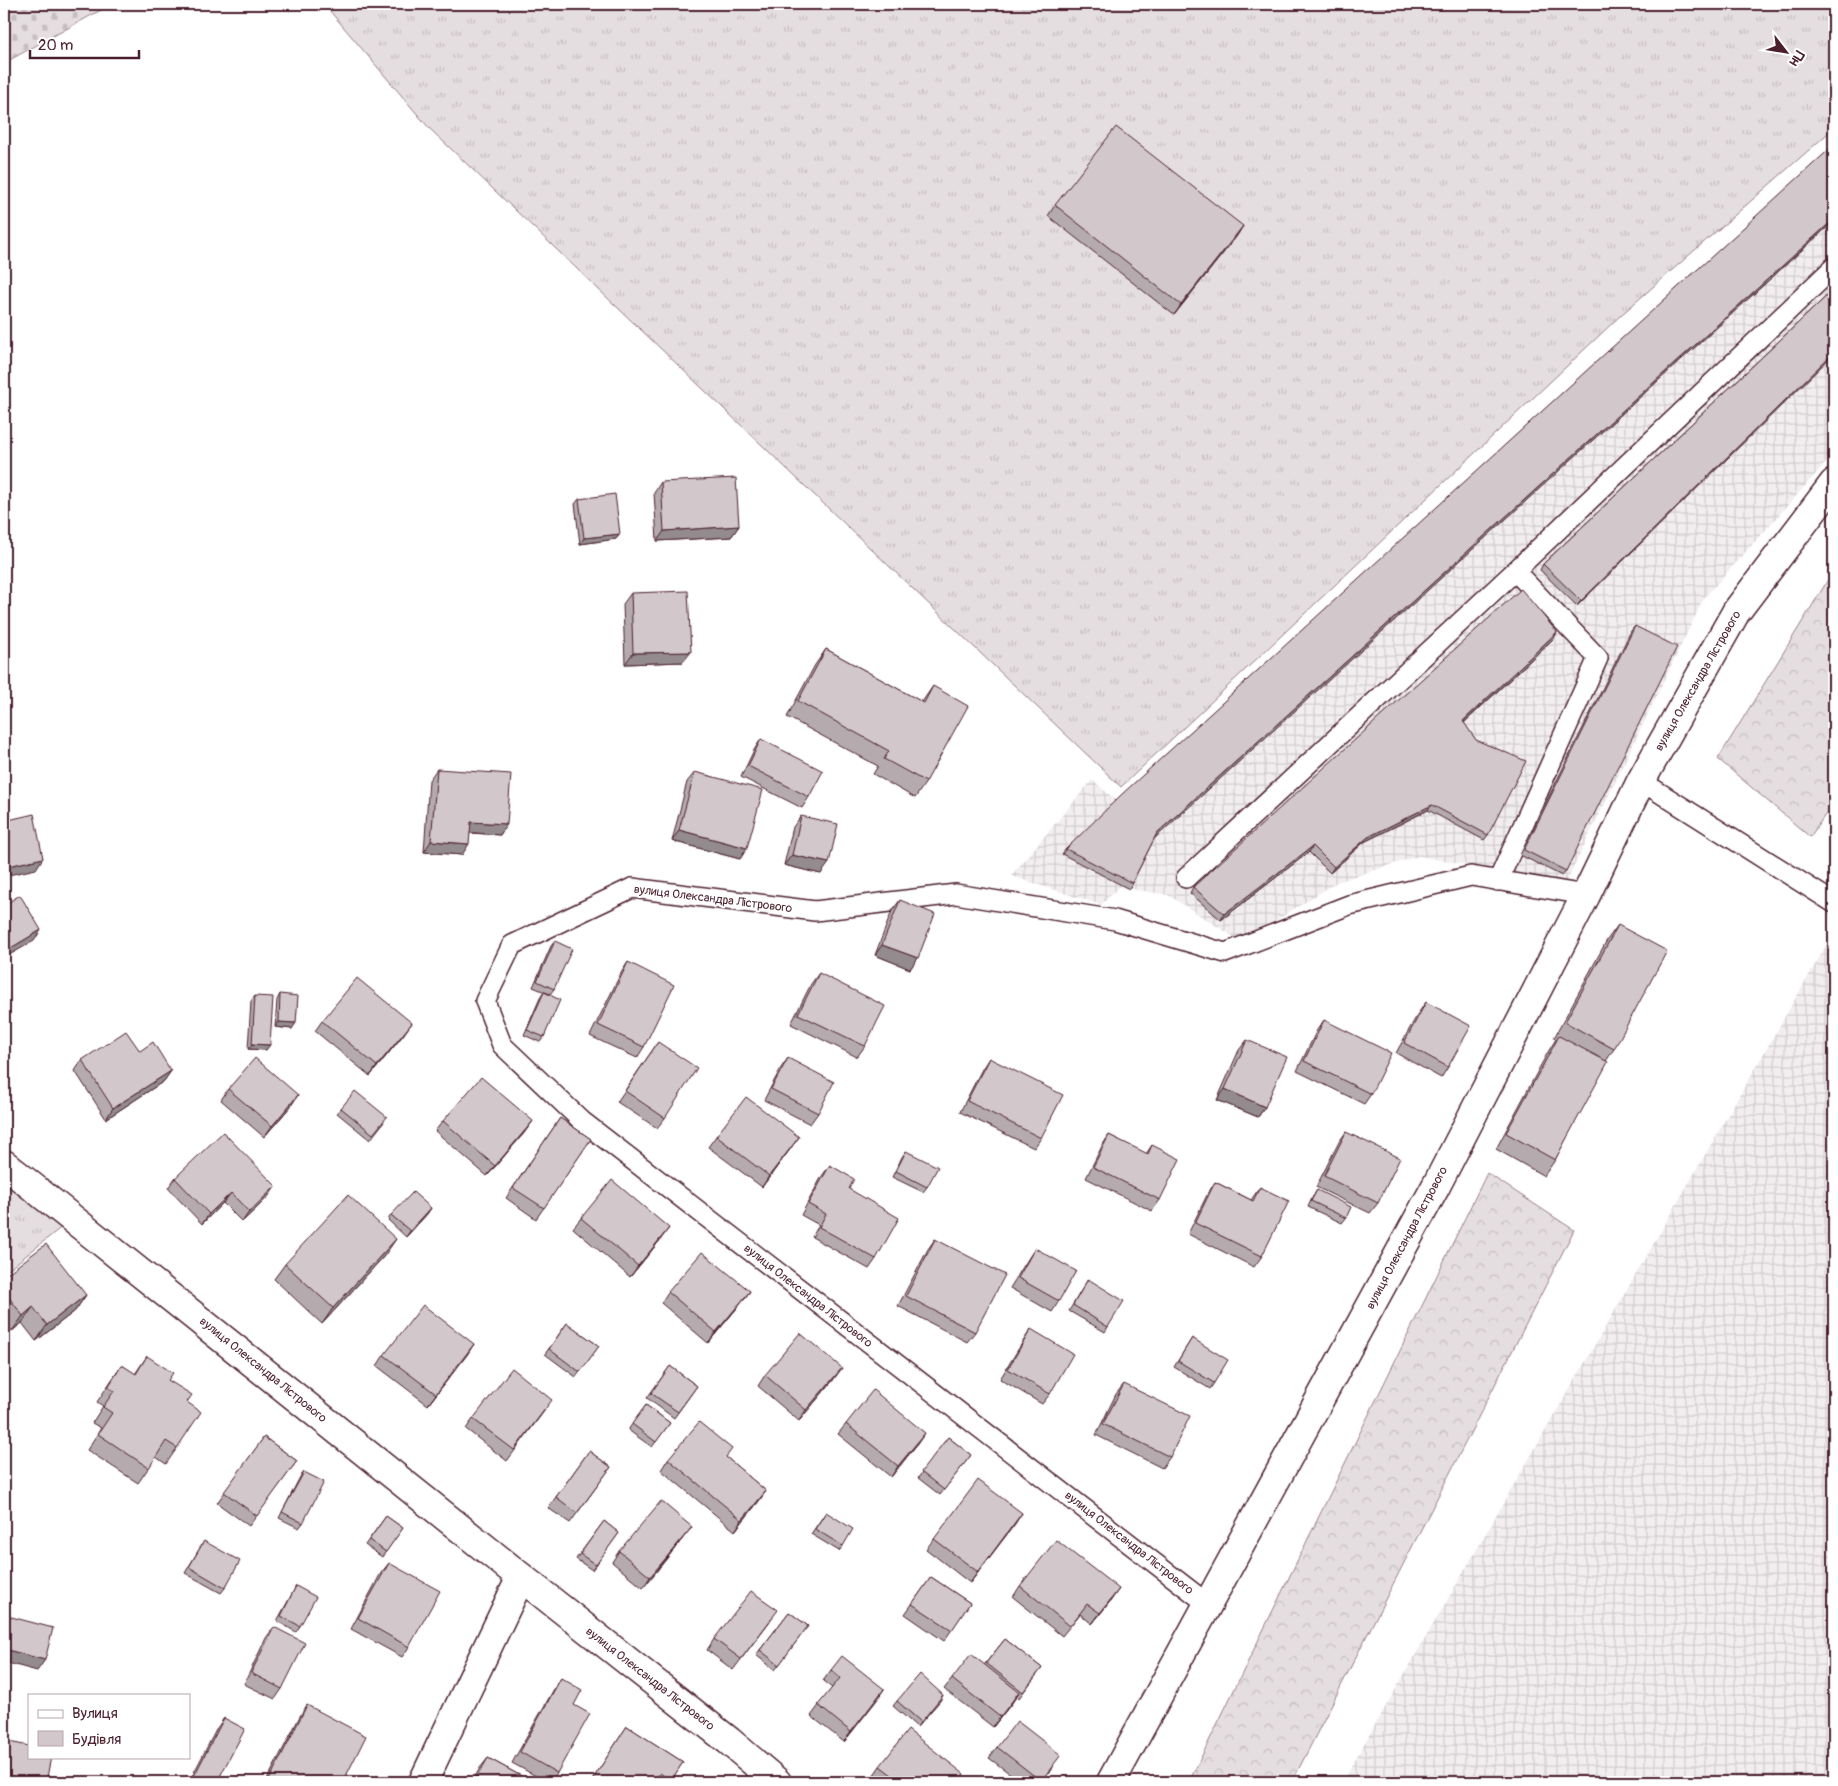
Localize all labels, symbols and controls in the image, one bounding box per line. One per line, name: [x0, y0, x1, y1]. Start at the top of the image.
scale bar: [30, 28, 139, 60]
north arrow: [1760, 28, 1810, 78]
text: 20 m: [38, 36, 73, 55]
text: Пн: [1785, 47, 1808, 69]
street label: вулиця Олександра Лістрового: [1652, 608, 1745, 754]
street label: вулиця Олександра Лістрового: [633, 882, 794, 916]
street label: вулиця Олександра Лістрового: [1363, 1164, 1451, 1312]
street label: вулиця Олександра Лістрового: [741, 1241, 876, 1351]
street label: вулиця Олександра Лістрового: [196, 1314, 330, 1426]
street label: вулиця Олександра Лістрового: [1062, 1488, 1197, 1598]
street label: вулиця Олександра Лістрового: [583, 1624, 718, 1734]
legend: [28, 1694, 190, 1758]
text: Вулиця: [72, 1704, 118, 1723]
text: Будівля: [72, 1730, 121, 1749]

